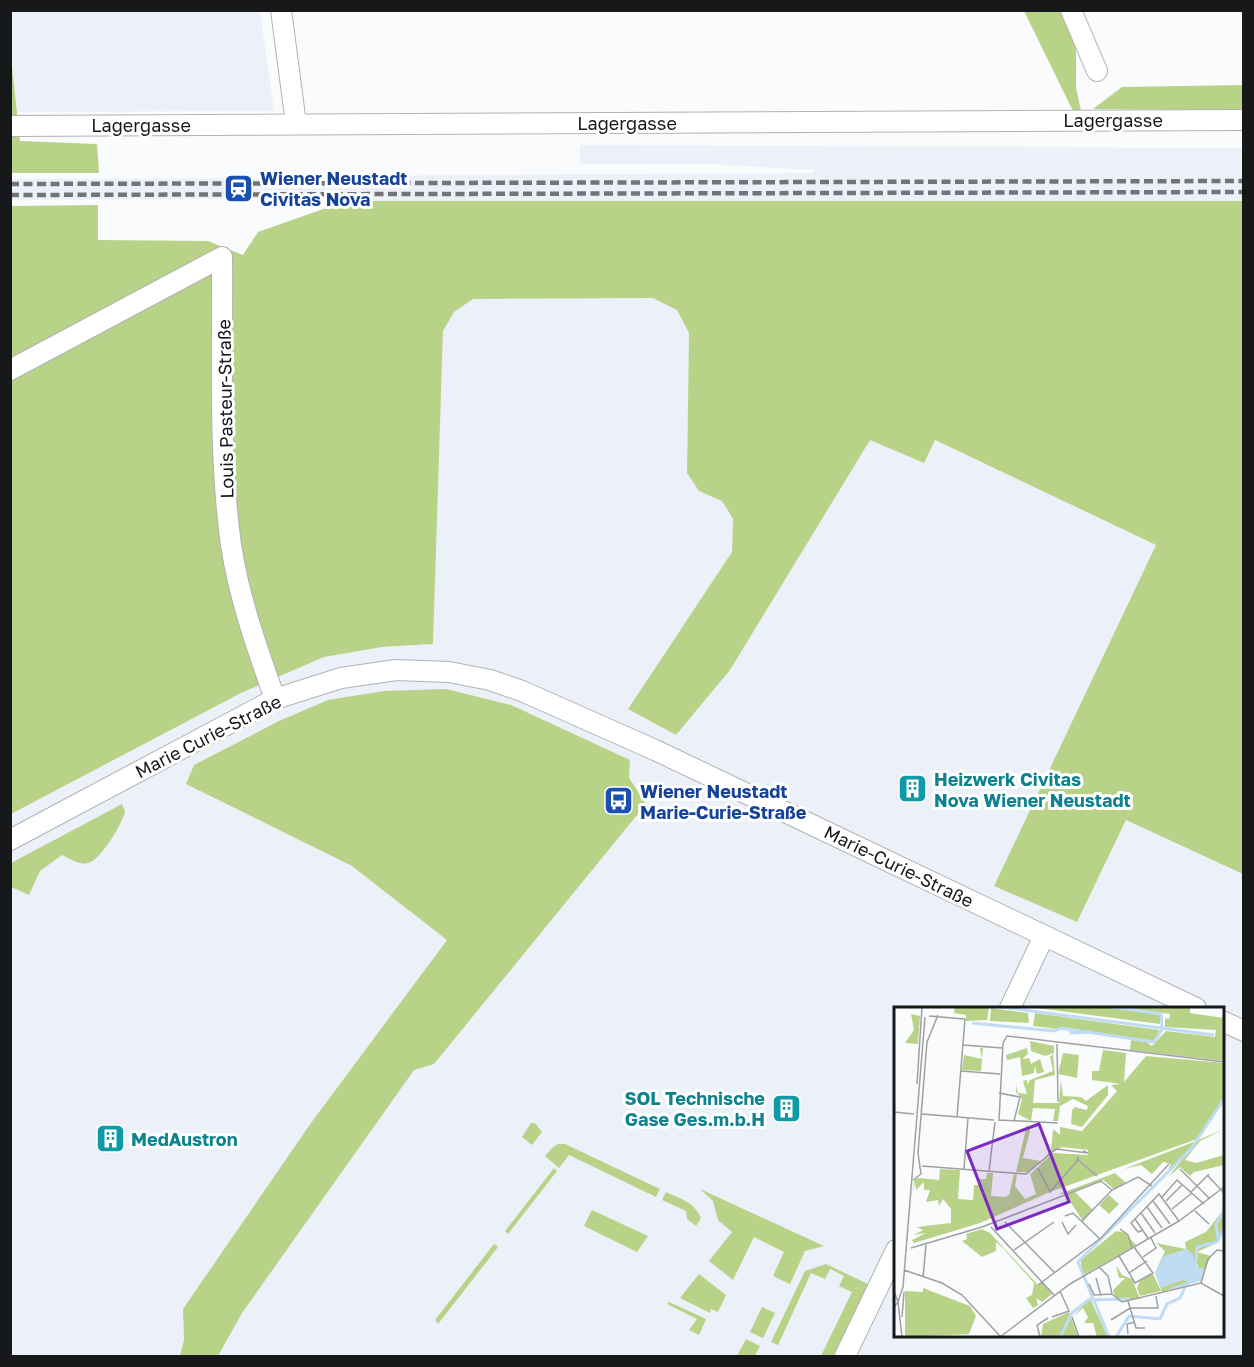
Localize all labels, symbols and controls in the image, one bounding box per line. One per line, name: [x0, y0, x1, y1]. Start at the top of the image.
street label: Lagergasse: [1063, 109, 1163, 131]
street label: Lagergasse: [577, 112, 677, 134]
street label: Lagergasse: [91, 114, 191, 136]
place label: Wiener Neustadt Civitas Nova: [260, 167, 408, 210]
station icon: Wiener Neustadt Civitas Nova: [223, 172, 255, 204]
street label: Louis Pasteur-Straße: [212, 319, 238, 499]
street label: Marie Curie-Straße: [131, 690, 285, 782]
place label: Heizwerk Civitas Nova Wiener Neustadt: [934, 768, 1131, 811]
building icon: Heizwerk Civitas Nova Wiener Neustadt: [897, 773, 929, 805]
place label: Wiener Neustadt Marie-Curie-Straße: [640, 780, 807, 823]
bus stop icon: Wiener Neustadt Marie-Curie-Straße: [603, 785, 635, 817]
street label: Marie-Curie-Straße: [821, 820, 977, 912]
inset map: [894, 1007, 1224, 1337]
place label: SOL Technische Gase Ges.m.b.H: [624, 1087, 765, 1130]
building icon: SOL Technische Gase Ges.m.b.H: [770, 1092, 802, 1124]
building icon: MedAustron: [94, 1123, 126, 1155]
place label: MedAustron: [131, 1128, 238, 1150]

